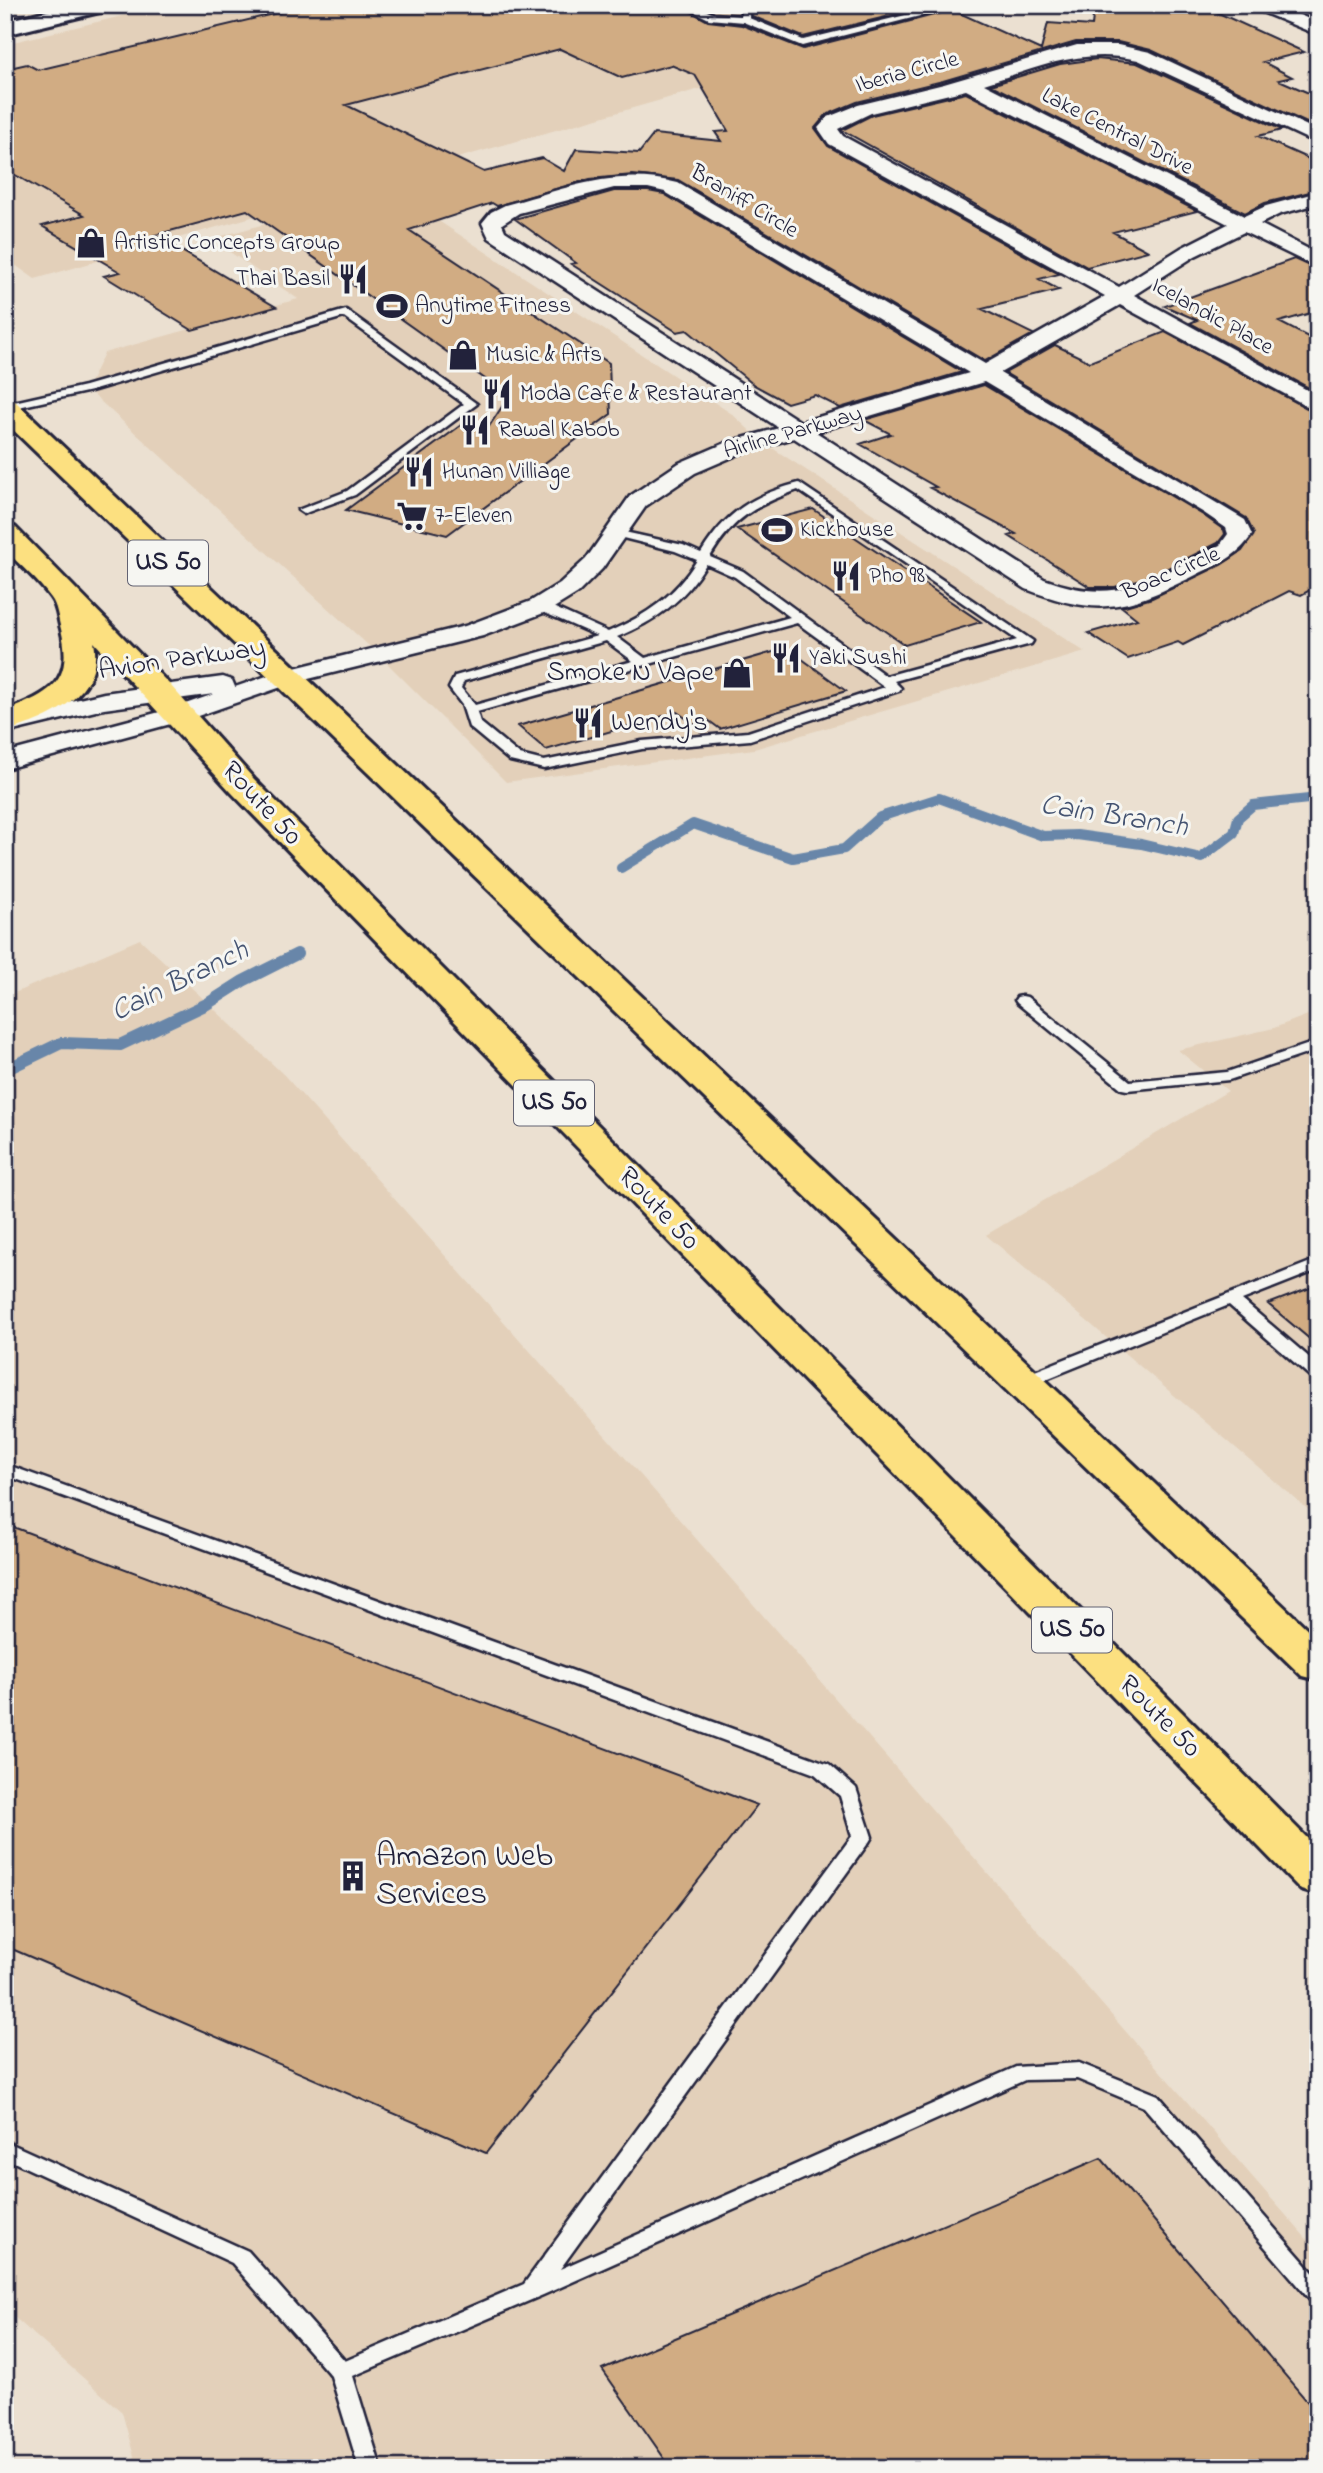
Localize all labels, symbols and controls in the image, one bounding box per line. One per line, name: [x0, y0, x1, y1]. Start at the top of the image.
street label: Iberia Circle: [852, 43, 963, 103]
street label: Lake Central Drive: [1035, 80, 1199, 185]
street label: Braniff Circle: [683, 156, 805, 248]
shop icon: Artistic Concepts Group: [74, 226, 108, 260]
place label: Artistic Concepts Group: [114, 227, 340, 260]
restaurant icon: Thai Basil: [336, 262, 370, 296]
place label: Thai Basil: [236, 263, 330, 296]
street label: Icelandic Place: [1145, 270, 1280, 365]
sports icon: Anytime Fitness: [375, 289, 409, 323]
place label: Anytime Fitness: [415, 290, 571, 325]
shop icon: Music & Arts: [446, 338, 480, 372]
place label: Music & Arts: [486, 339, 602, 372]
restaurant icon: Moda Cafe & Restaurant: [480, 377, 514, 411]
place label: Moda Cafe & Restaurant: [520, 378, 752, 411]
street label: Airline Parkway: [720, 397, 867, 470]
restaurant icon: Rawal Kabob: [458, 413, 492, 447]
place label: Rawal Kabob: [498, 414, 619, 447]
restaurant icon: Hunan Villiage: [402, 455, 436, 489]
place label: Hunan Villiage: [442, 456, 571, 490]
supermarket icon: 7-Eleven: [395, 499, 429, 533]
place label: 7-Eleven: [435, 500, 512, 533]
sports icon: Kickhouse: [760, 513, 794, 547]
place label: Kickhouse: [800, 514, 894, 547]
street label: Boac Circle: [1116, 538, 1226, 610]
road number: US 50: [128, 540, 208, 586]
restaurant icon: Pho 98: [829, 559, 863, 593]
place label: Pho 98: [869, 560, 925, 593]
street label: Avion Parkway: [96, 628, 268, 692]
restaurant icon: Yaki Sushi: [769, 641, 803, 675]
place label: Yaki Sushi: [809, 642, 907, 675]
place label: Smoke N Vape: [547, 653, 714, 694]
shop icon: Smoke N Vape: [720, 656, 754, 690]
place label: Wendy's: [611, 703, 708, 744]
restaurant icon: Wendy's: [571, 706, 605, 740]
street label: Route 50: [211, 752, 311, 856]
water label: Cain Branch: [1037, 784, 1191, 850]
water label: Cain Branch: [104, 929, 257, 1034]
road number: US 50: [514, 1080, 594, 1126]
street label: Route 50: [607, 1158, 709, 1260]
road number: US 50: [1032, 1608, 1112, 1652]
street label: Route 50: [1108, 1666, 1210, 1768]
place label: Amazon Web Services: [376, 1833, 553, 1919]
building icon: Amazon Web Services: [336, 1859, 370, 1893]

